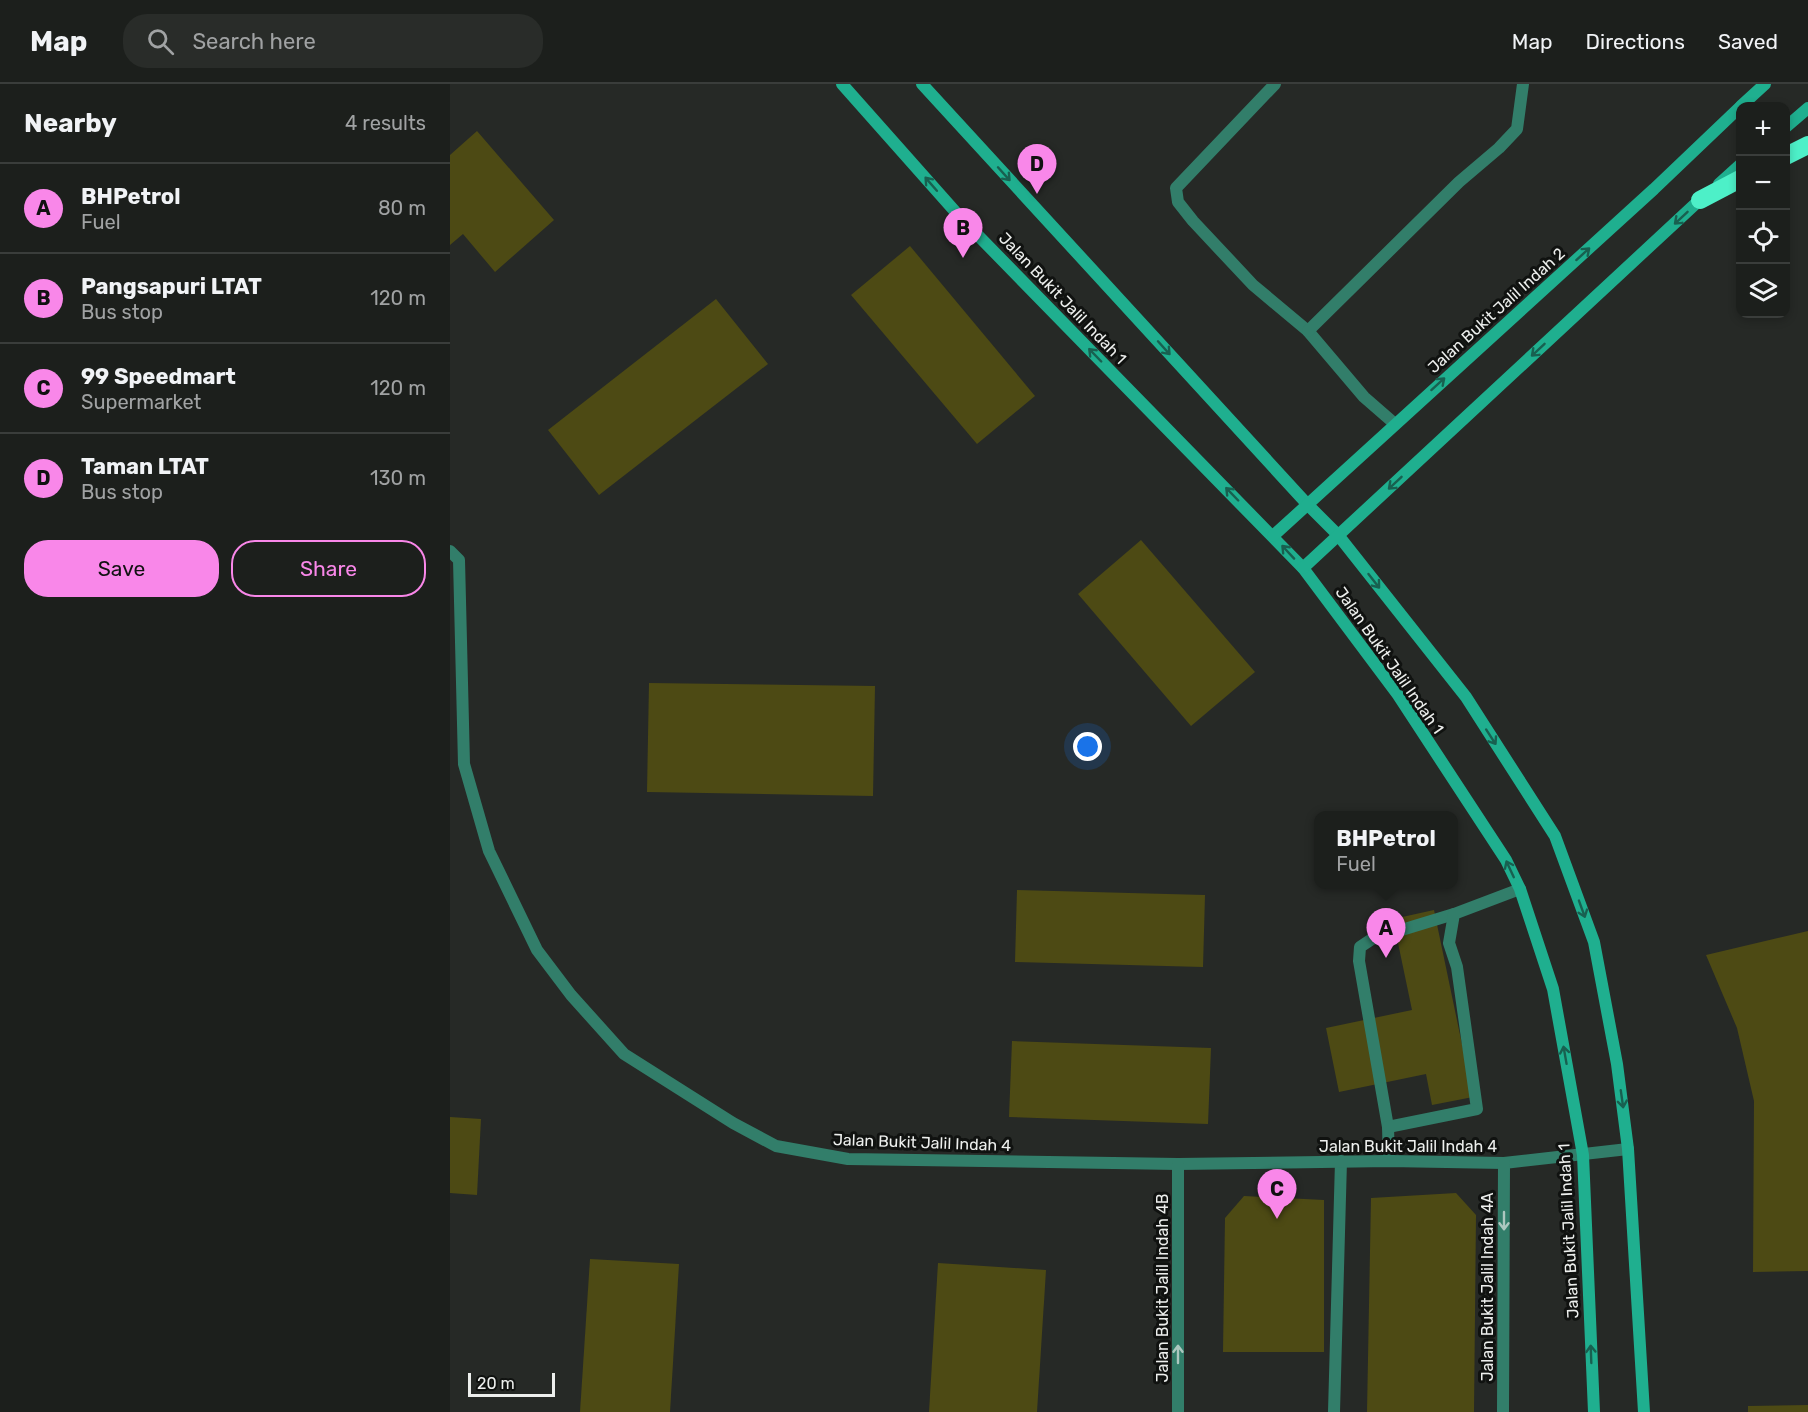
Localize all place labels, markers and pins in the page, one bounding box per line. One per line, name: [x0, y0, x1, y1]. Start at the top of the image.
pin: D: [1018, 144, 1056, 194]
pin: B: [944, 208, 982, 258]
pin: A: [1366, 908, 1406, 958]
pin: C: [1258, 1170, 1296, 1219]

